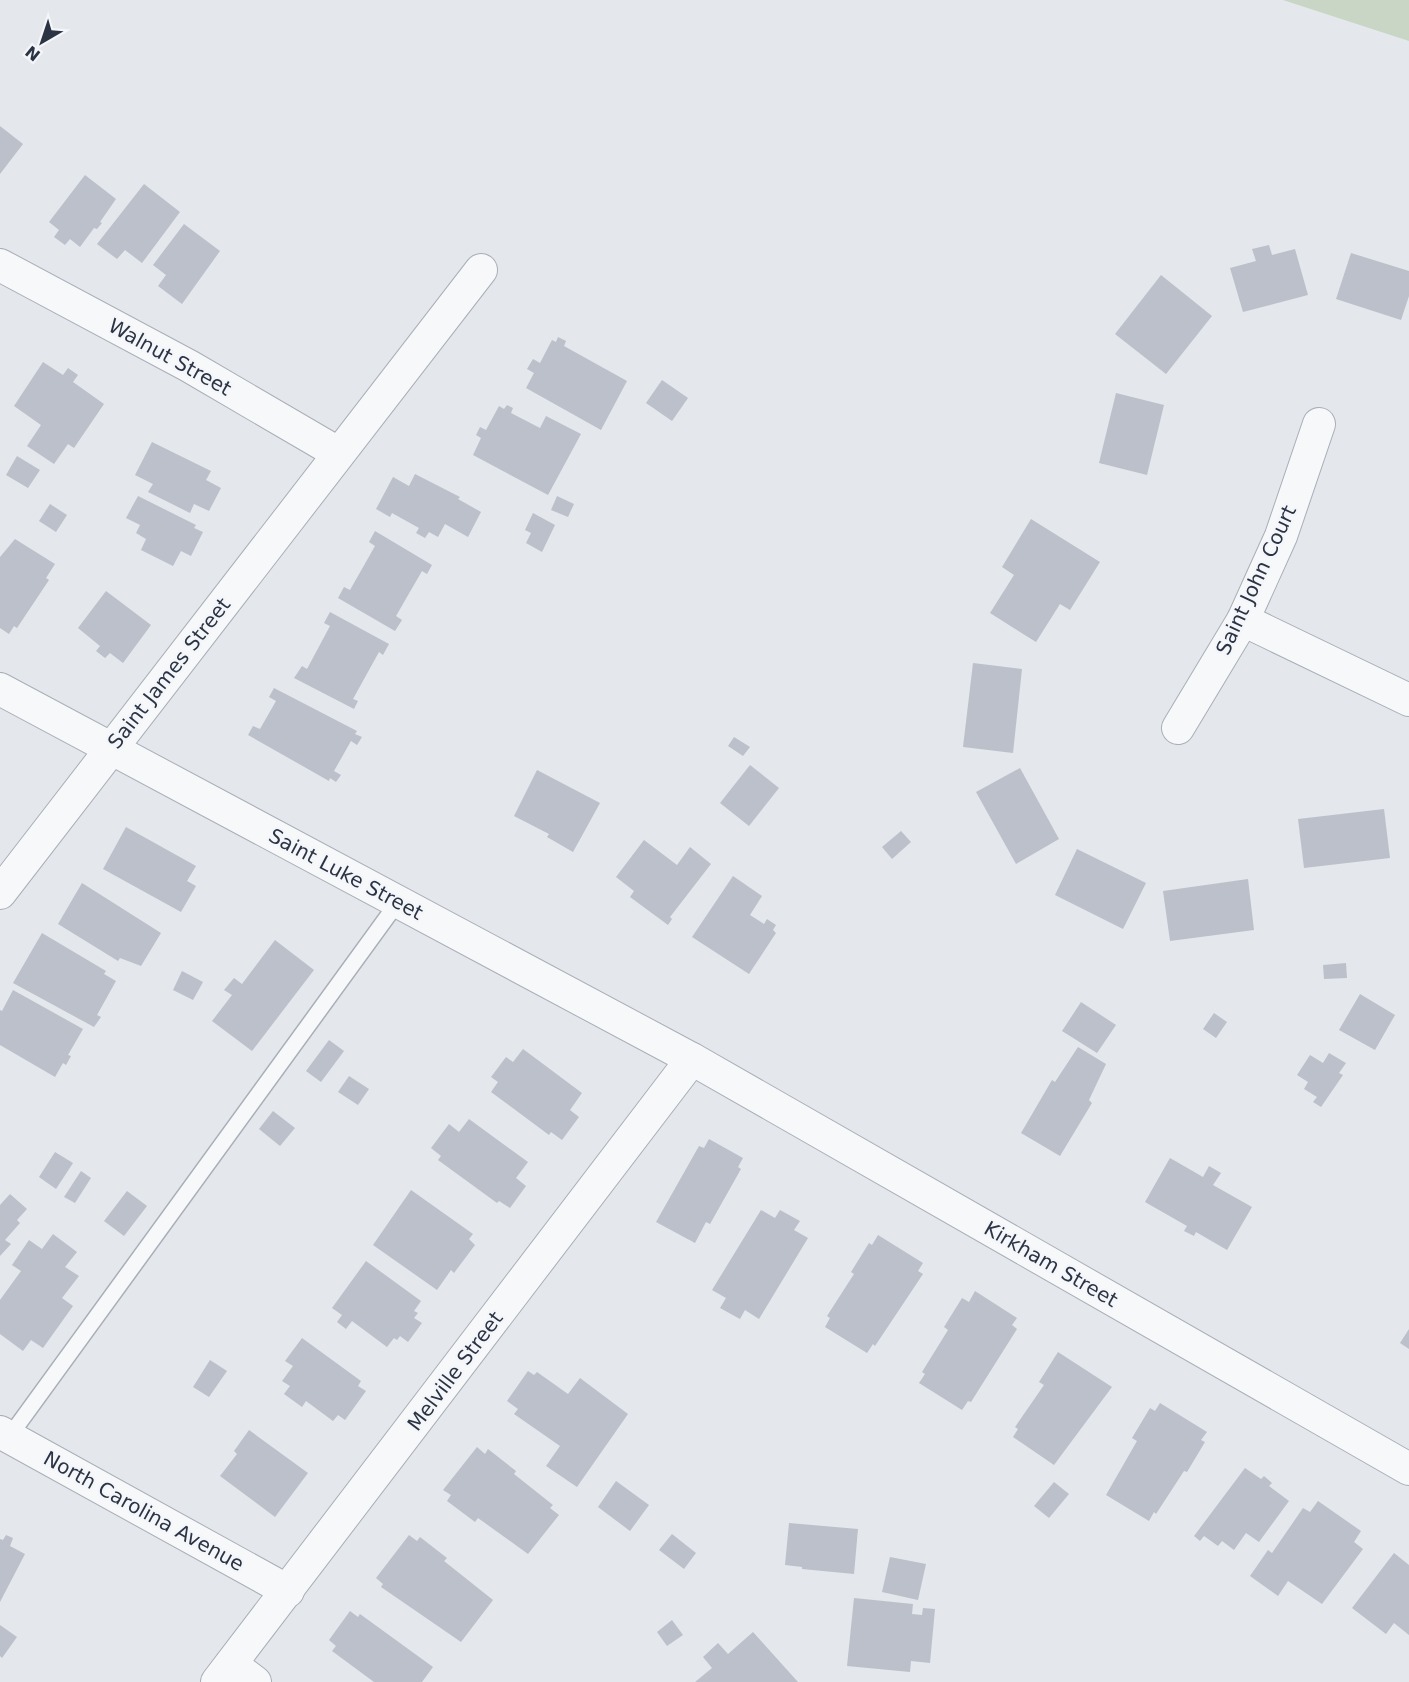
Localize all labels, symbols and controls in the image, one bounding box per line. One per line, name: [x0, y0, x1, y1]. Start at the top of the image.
north arrow: [12, 12, 72, 72]
text: N: [22, 42, 44, 65]
street label: Walnut Street: [104, 313, 236, 401]
street label: Saint John Court: [1211, 501, 1301, 659]
street label: Saint James Street: [103, 593, 235, 753]
street label: Saint Luke Street: [265, 823, 427, 925]
street label: Kirkham Street: [980, 1216, 1122, 1312]
street label: Melville Street: [402, 1307, 508, 1435]
street label: North Carolina Avenue: [40, 1446, 248, 1576]

